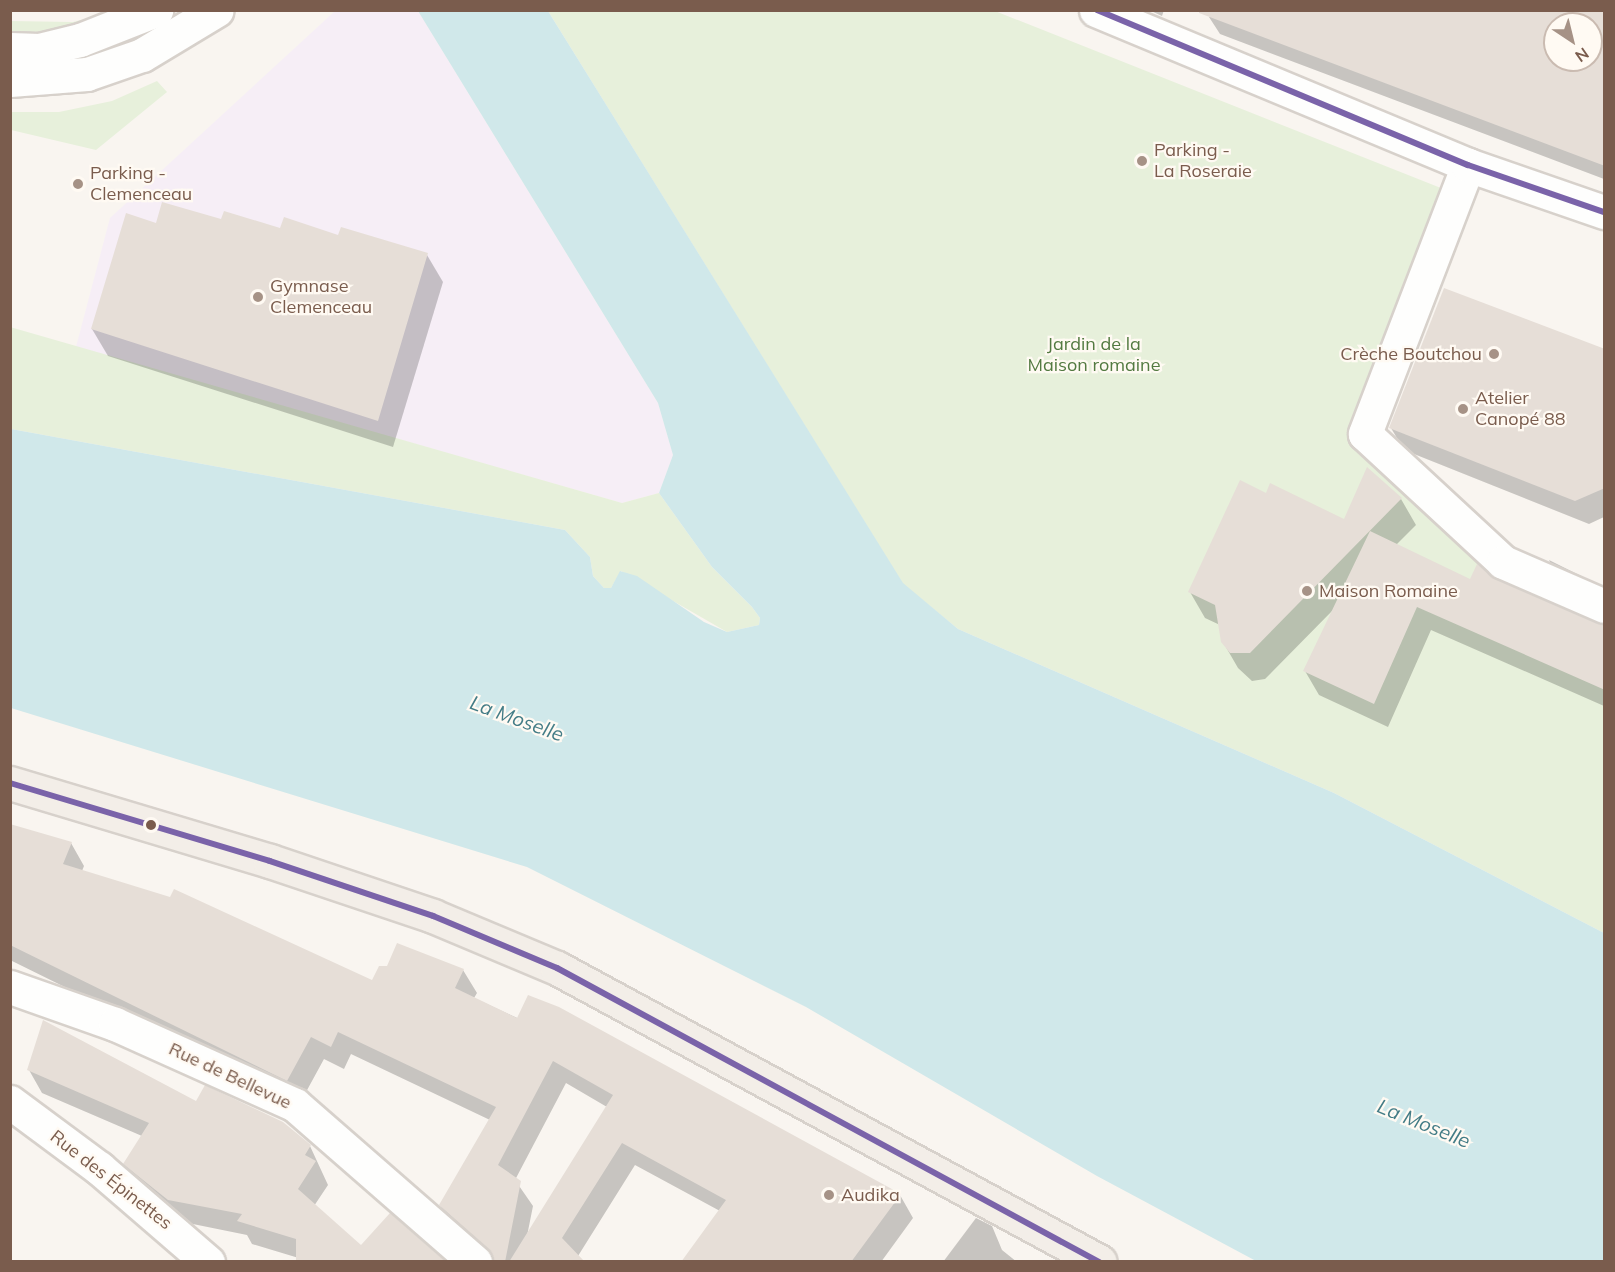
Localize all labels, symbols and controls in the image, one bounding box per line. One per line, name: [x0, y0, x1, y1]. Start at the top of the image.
north arrow: [1543, 12, 1603, 72]
text: N: [1571, 43, 1593, 67]
place label: Parking - La Roseraie: [1154, 140, 1252, 182]
marker: Parking - La Roseraie: [1135, 154, 1149, 168]
place label: Parking - Clemenceau: [90, 163, 192, 206]
marker: Parking - Clemenceau: [71, 177, 85, 191]
place label: Gymnase Clemenceau: [270, 276, 372, 318]
marker: Gymnase Clemenceau: [251, 290, 265, 304]
park label: Jardin de la Maison romaine: [1028, 334, 1160, 376]
place label: Crèche Boutchou: [1340, 343, 1482, 365]
marker: Crèche Boutchou: [1487, 347, 1501, 361]
place label: Atelier Canopé 88: [1475, 388, 1566, 430]
marker: Atelier Canopé 88: [1456, 402, 1470, 416]
place label: Maison Romaine: [1319, 580, 1458, 602]
marker: Maison Romaine: [1300, 584, 1314, 598]
water label: La Moselle: [467, 690, 567, 746]
unlabelled marker: [145, 819, 157, 831]
street label: Rue de Bellevue: [165, 1038, 295, 1114]
water label: La Moselle: [1374, 1094, 1474, 1152]
street label: Rue des Épinettes: [46, 1126, 176, 1234]
place label: Audika: [841, 1184, 900, 1206]
marker: Audika: [822, 1188, 836, 1202]

